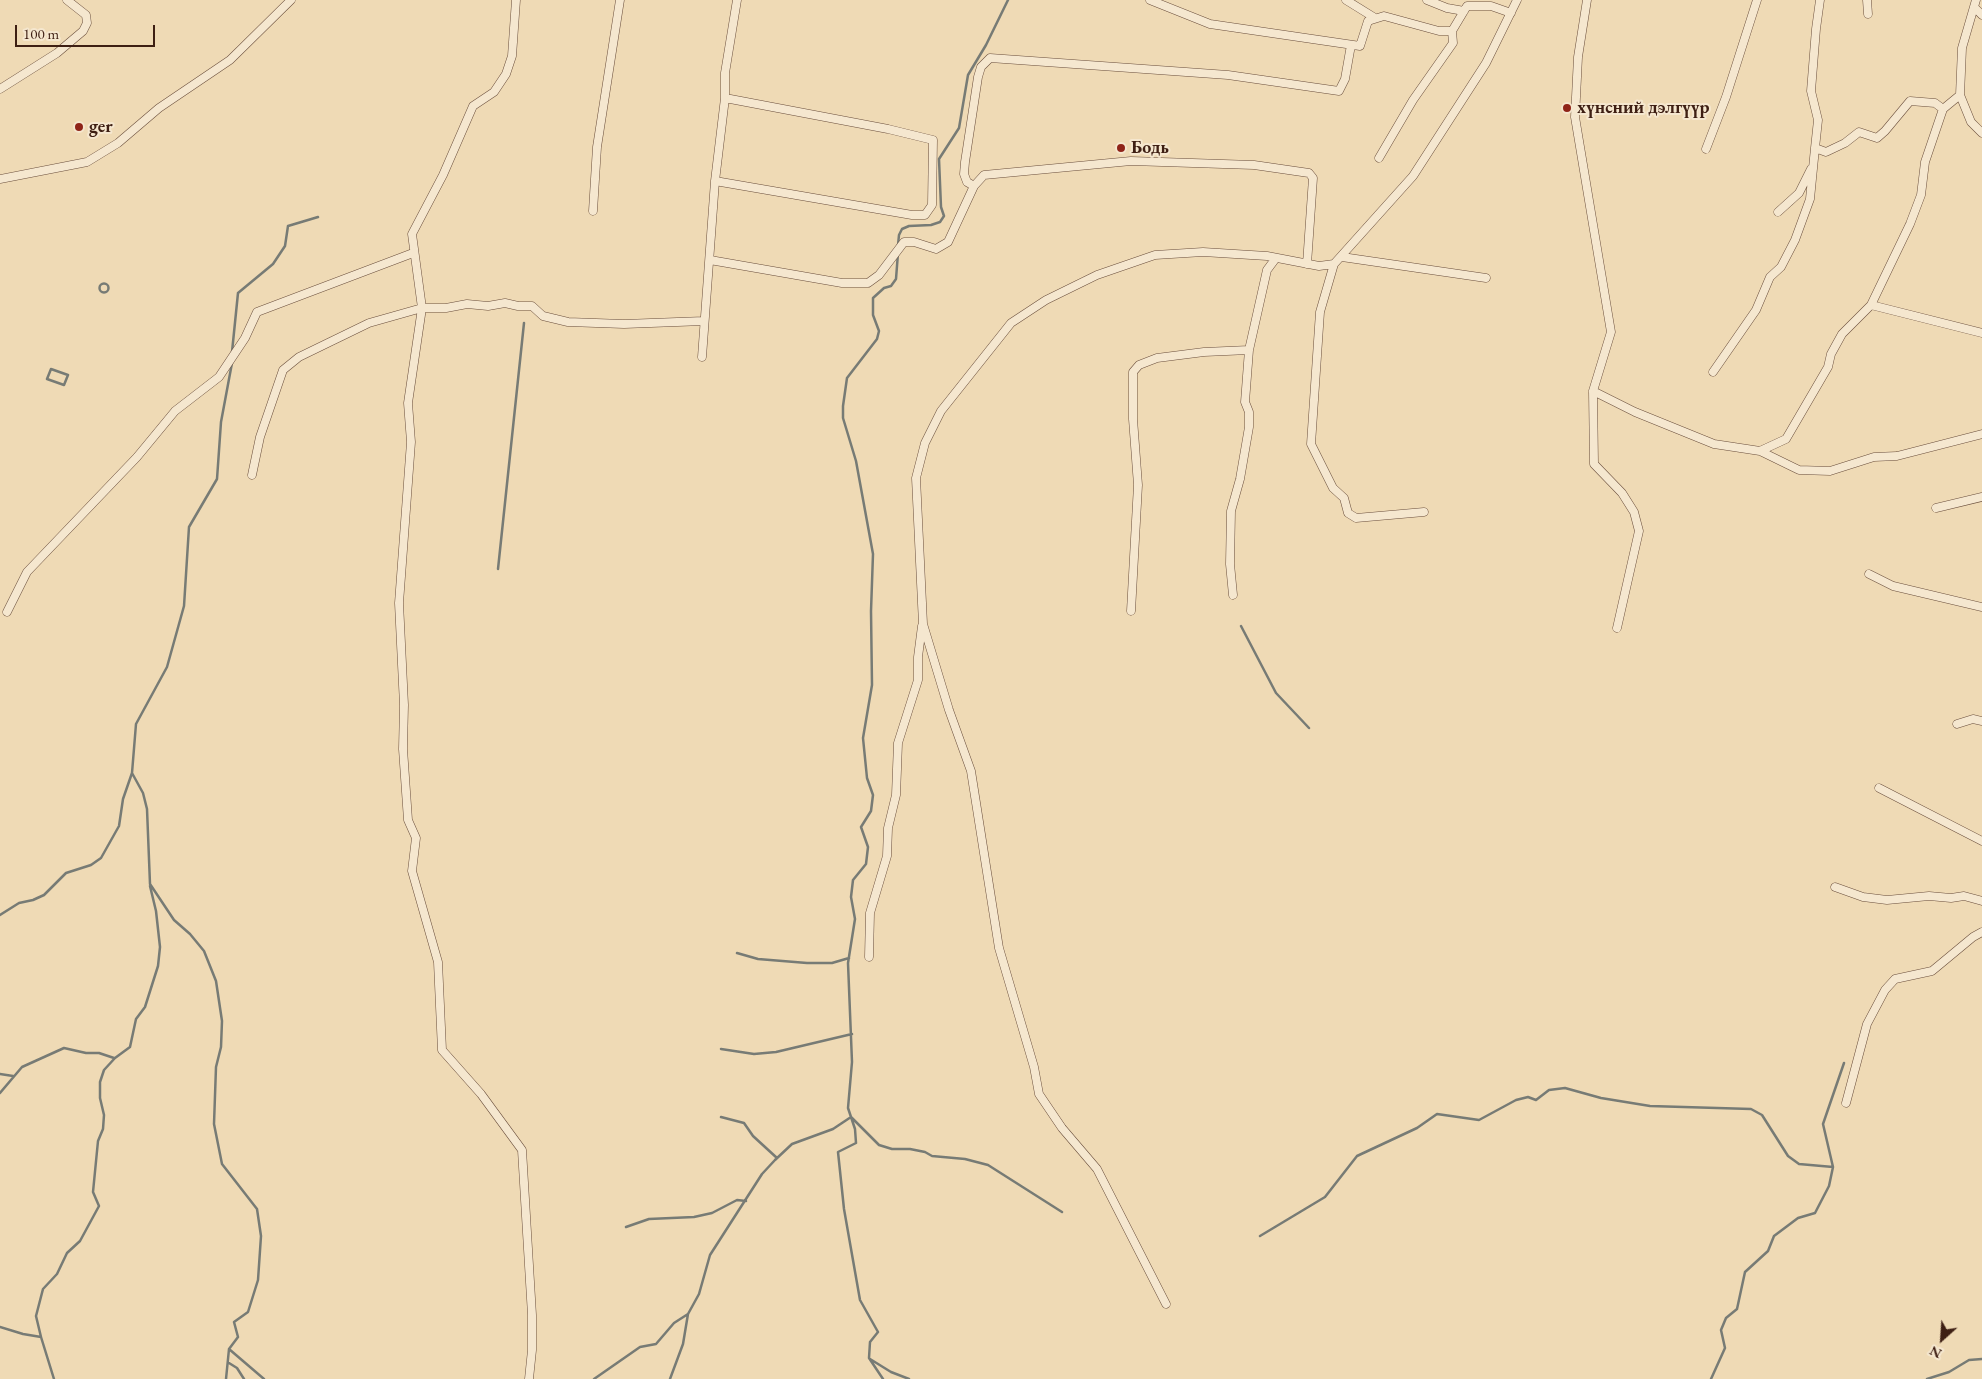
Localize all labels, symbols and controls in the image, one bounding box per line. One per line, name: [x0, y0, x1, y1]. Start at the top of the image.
scale bar: [18, 15, 158, 47]
text: 100 m: [23, 24, 59, 43]
place label: хүнсний дэлгүүр: [1577, 97, 1709, 119]
marker: хүнсний дэлгүүр: [1561, 102, 1573, 114]
place label: ger: [89, 116, 113, 138]
marker: ger: [73, 121, 85, 133]
place label: Бодь: [1131, 137, 1169, 159]
marker: Бодь: [1115, 142, 1127, 154]
north arrow: [1917, 1314, 1967, 1364]
text: N: [1926, 1342, 1944, 1363]

